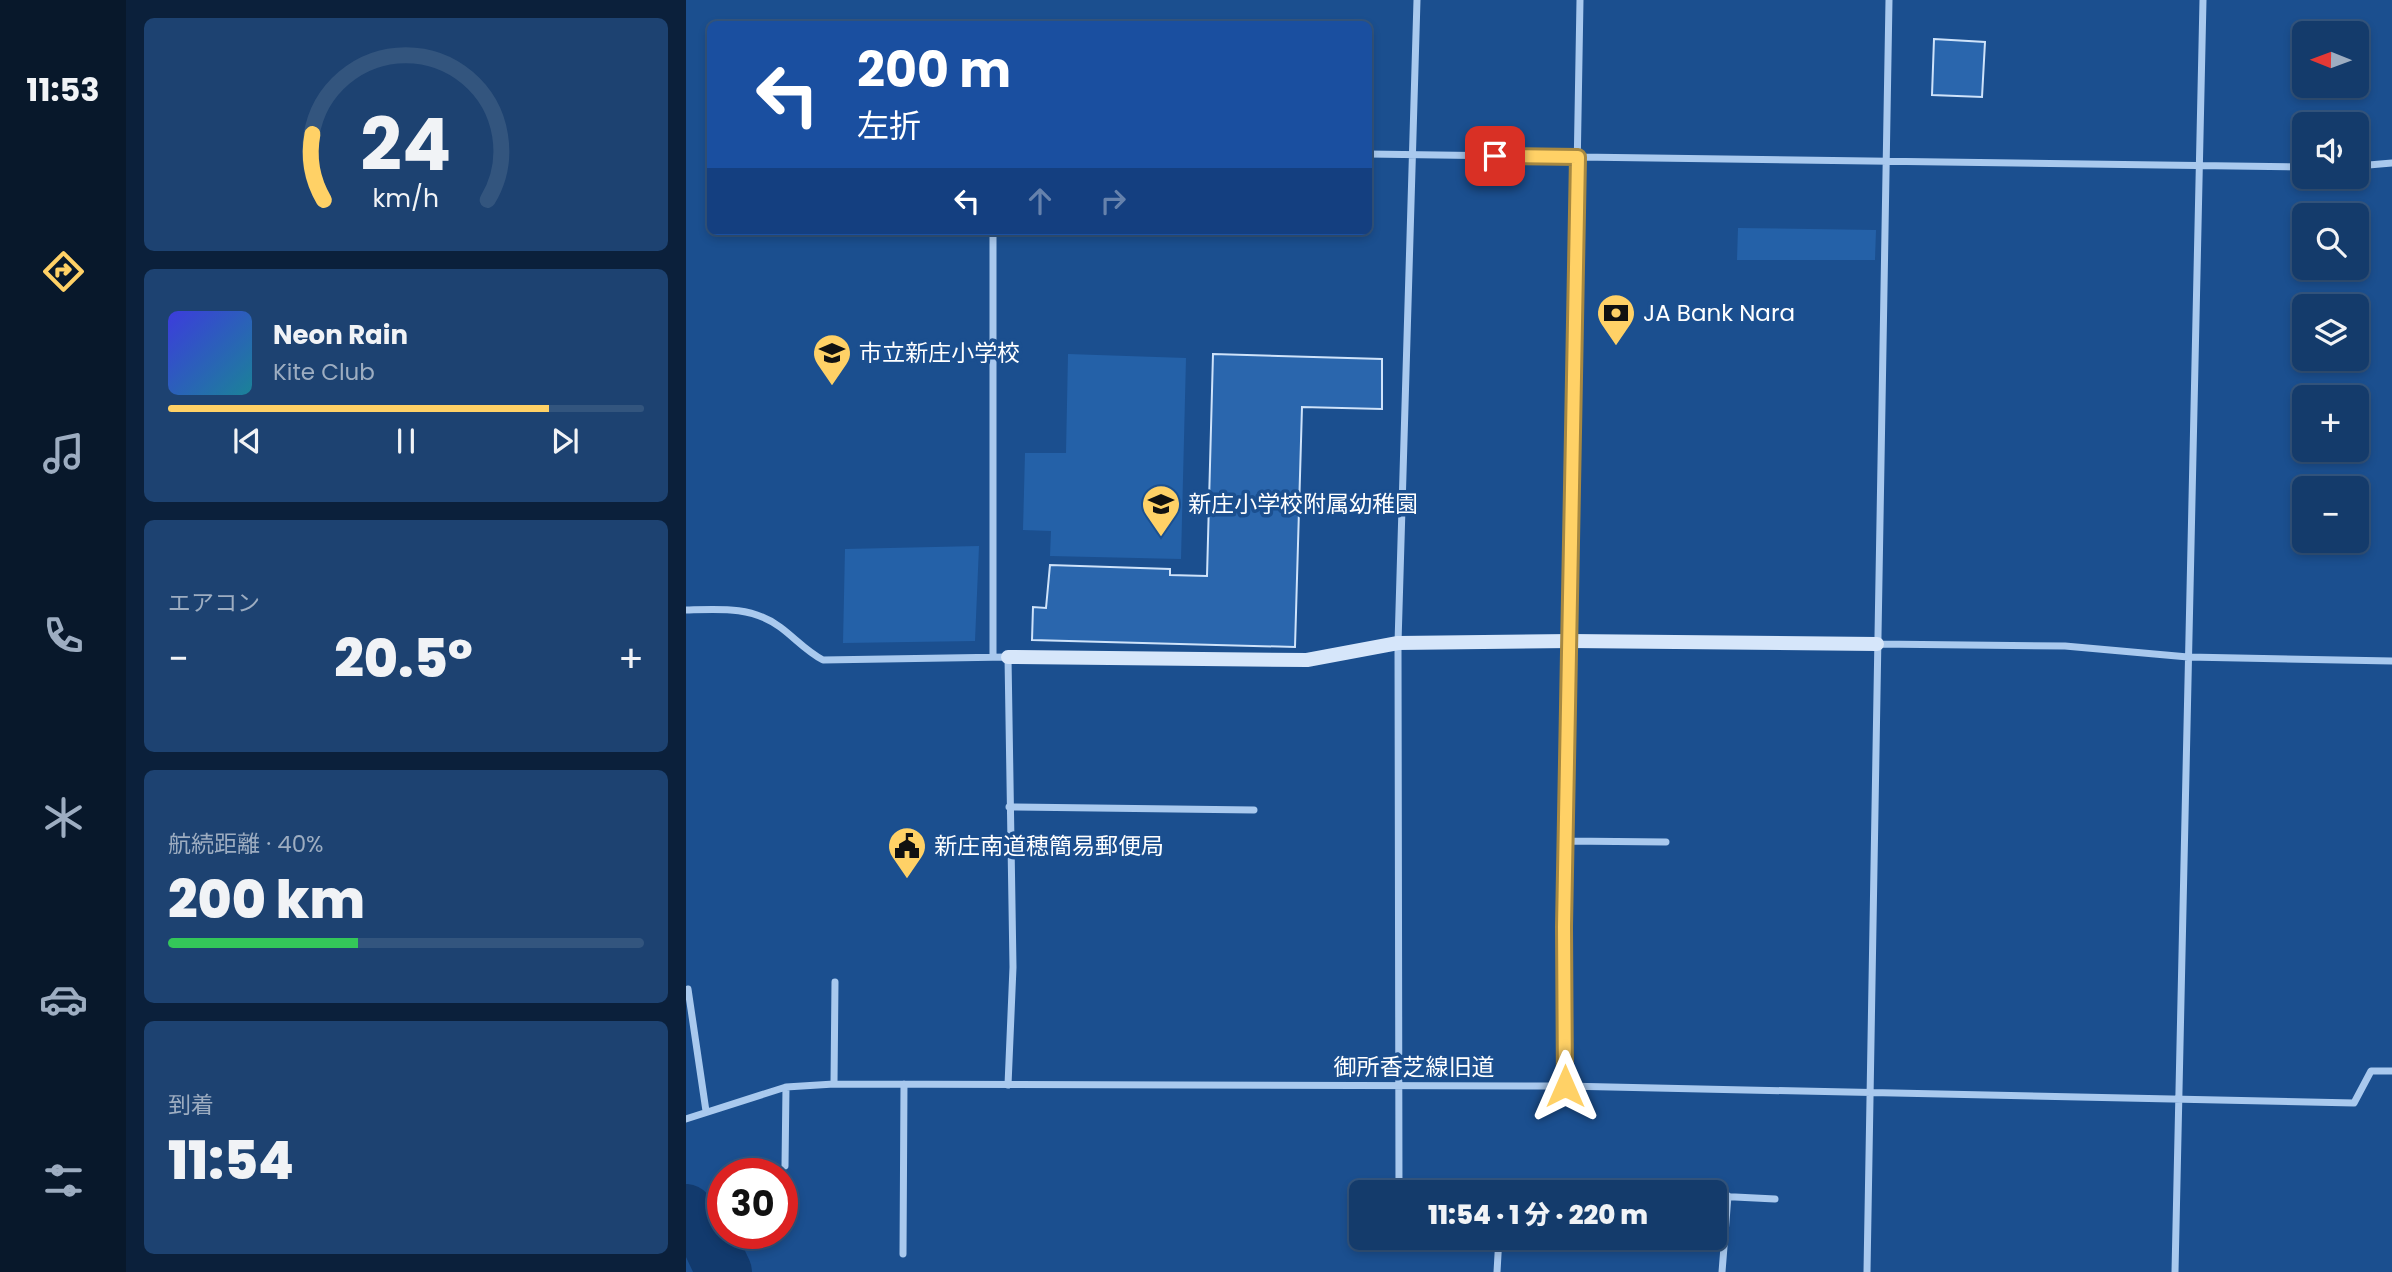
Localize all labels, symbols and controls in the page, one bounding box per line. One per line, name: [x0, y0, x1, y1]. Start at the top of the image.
north arrow: [2292, 21, 2370, 98]
map controls: [2292, 21, 2369, 553]
text: 200 m: [857, 36, 1011, 104]
icon: left: [742, 49, 833, 140]
text: 11:53: [26, 67, 100, 112]
text: 24: [361, 95, 451, 196]
text: 左折: [857, 103, 921, 148]
button: sound: [2292, 112, 2369, 189]
pin: [1465, 126, 1525, 186]
icon: arrive: [1476, 137, 1514, 175]
text: km/h: [373, 181, 439, 216]
icon: left: [948, 182, 986, 220]
icon: ahead: [1021, 182, 1059, 220]
icon: right: [1094, 182, 1132, 220]
button: search: [2292, 203, 2369, 280]
icon: directions: [39, 247, 88, 296]
bank icon: JA Bank Nara: [1595, 292, 1637, 347]
button: layers: [2292, 294, 2369, 371]
place label: JA Bank Nara: [1643, 297, 1795, 329]
text: Neon Rain: [273, 317, 408, 353]
school or university icon: 市立新庄小学校: [811, 332, 853, 387]
place label: 市立新庄小学校: [859, 337, 1020, 369]
text: Kite Club: [273, 356, 375, 388]
button: +: [2292, 385, 2369, 462]
icon: previous: [228, 422, 266, 460]
icon: pause: [387, 422, 425, 460]
icon: next: [546, 422, 584, 460]
icon: music: [39, 429, 88, 478]
button: −: [2292, 476, 2369, 553]
school or university icon: 新庄小学校附属幼稚園: [1140, 483, 1182, 538]
place label: 新庄小学校附属幼稚園: [1188, 488, 1418, 520]
text: エアコン: [168, 587, 260, 619]
icon: phone: [39, 611, 88, 660]
text: 20.5°: [334, 622, 473, 695]
text: −: [168, 632, 189, 685]
text: +: [618, 632, 644, 685]
icon: climate: [39, 793, 88, 842]
public building icon: 新庄南道穂簡易郵便局: [886, 825, 928, 880]
text: 航続距離 · 40%: [168, 828, 324, 860]
place label: 新庄南道穂簡易郵便局: [934, 830, 1164, 862]
text: 200 km: [168, 863, 365, 936]
icon: car: [39, 975, 88, 1024]
position arrow: [1528, 1049, 1602, 1123]
street label: 御所香芝線旧道: [1334, 1051, 1495, 1083]
text: 到着: [168, 1089, 214, 1121]
text: 11:54: [168, 1124, 294, 1197]
icon: filters: [39, 1156, 88, 1205]
speed limit sign: 30: [707, 1158, 798, 1249]
text: 11:54 · 1 分 · 220 m: [1428, 1197, 1648, 1233]

